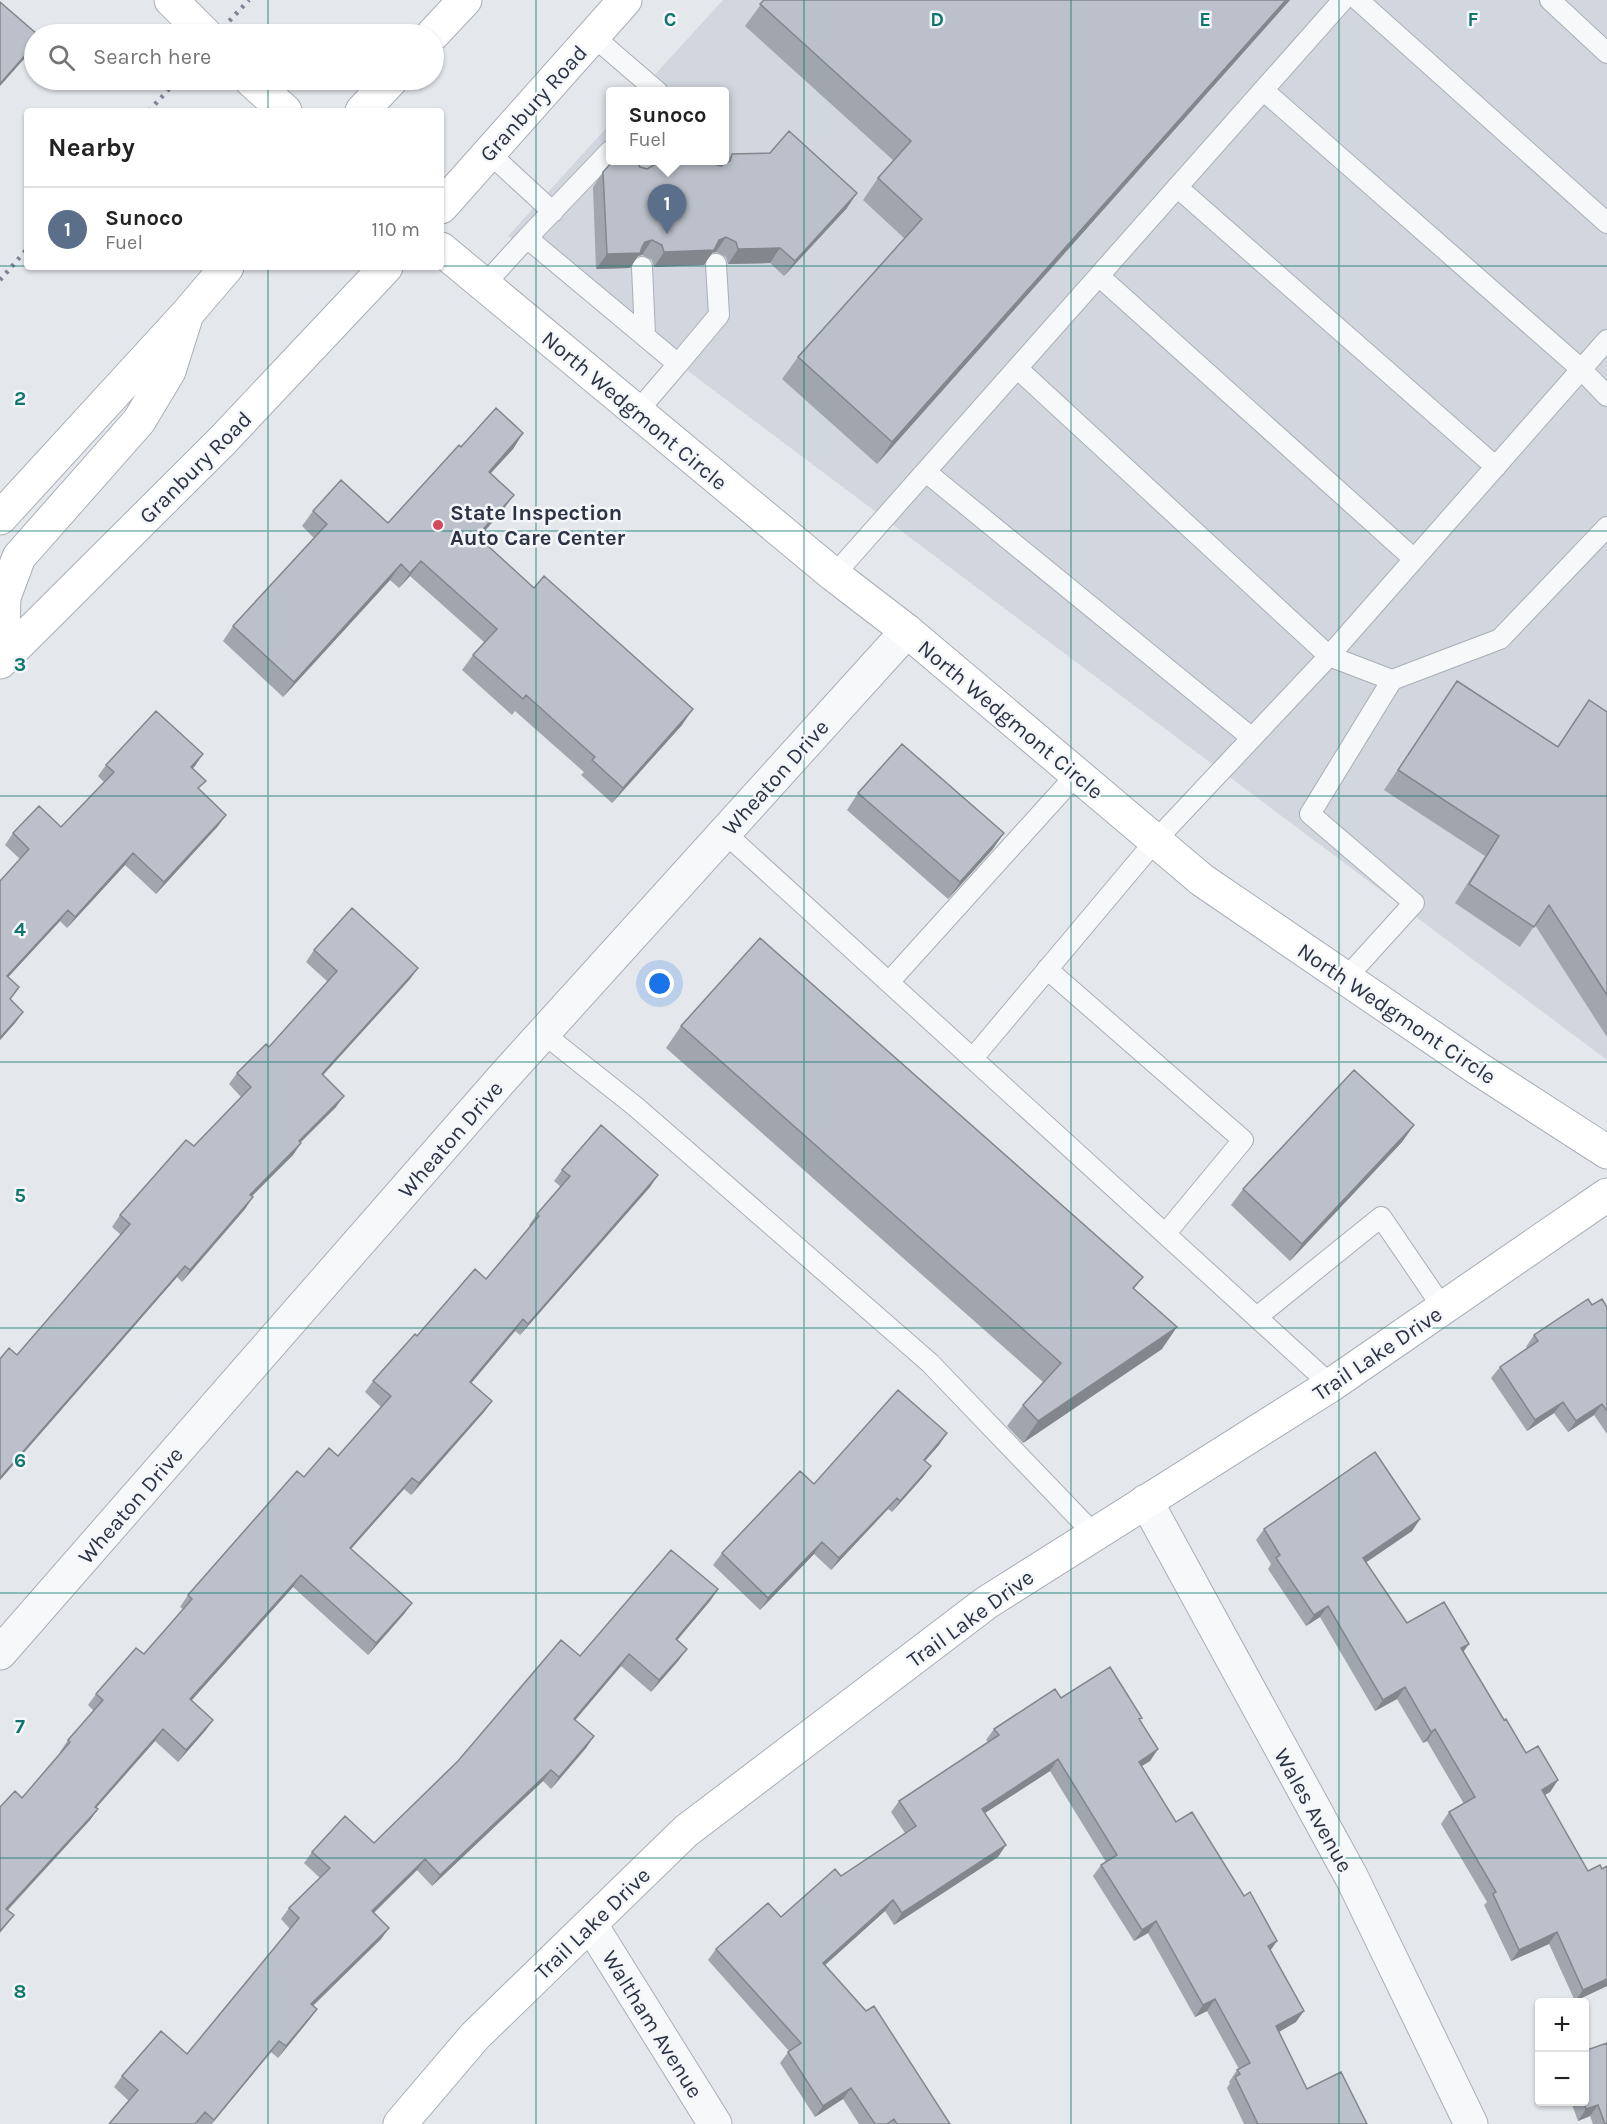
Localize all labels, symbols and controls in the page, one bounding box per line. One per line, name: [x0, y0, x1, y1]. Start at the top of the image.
text: C: [664, 8, 676, 31]
text: D: [930, 8, 944, 31]
text: E: [1199, 8, 1211, 31]
text: F: [1468, 8, 1479, 31]
search box: [24, 24, 444, 90]
street label: Granbury Road: [475, 40, 593, 167]
icon: search: [45, 41, 78, 74]
text: Search here: [93, 44, 211, 70]
popup: [606, 87, 729, 165]
text: Sunoco: [628, 102, 707, 128]
text: Fuel: [628, 128, 666, 151]
text: Nearby: [48, 132, 135, 163]
pin: 1: [648, 184, 686, 234]
text: Sunoco: [105, 205, 183, 231]
text: 1: [64, 218, 71, 241]
text: 110 m: [371, 218, 420, 241]
text: Fuel: [105, 231, 143, 254]
street label: North Wedgmont Circle: [536, 326, 732, 496]
text: 2: [14, 387, 26, 410]
street label: Granbury Road: [134, 406, 257, 529]
place label: State Inspection Auto Care Center: [450, 500, 626, 551]
marker: State Inspection Auto Care Center: [431, 518, 445, 532]
street label: North Wedgmont Circle: [912, 635, 1108, 805]
text: 3: [14, 653, 26, 676]
street label: Wheaton Drive: [717, 715, 834, 841]
text: 4: [14, 918, 26, 941]
street label: North Wedgmont Circle: [1292, 938, 1501, 1090]
your location: [645, 969, 674, 998]
street label: Wheaton Drive: [393, 1076, 509, 1203]
text: 5: [14, 1184, 26, 1207]
street label: Trail Lake Drive: [1308, 1301, 1447, 1407]
street label: Wheaton Drive: [73, 1442, 189, 1569]
text: 6: [14, 1449, 26, 1472]
street label: Trail Lake Drive: [902, 1564, 1039, 1673]
text: 7: [15, 1715, 25, 1738]
street label: Wales Avenue: [1268, 1744, 1358, 1877]
street label: Trail Lake Drive: [530, 1862, 656, 1985]
street label: Waltham Avenue: [596, 1946, 708, 2103]
text: 8: [14, 1980, 26, 2003]
map controls: [1535, 1998, 1589, 2106]
button: +: [1535, 1998, 1589, 2052]
button: −: [1535, 2052, 1589, 2106]

